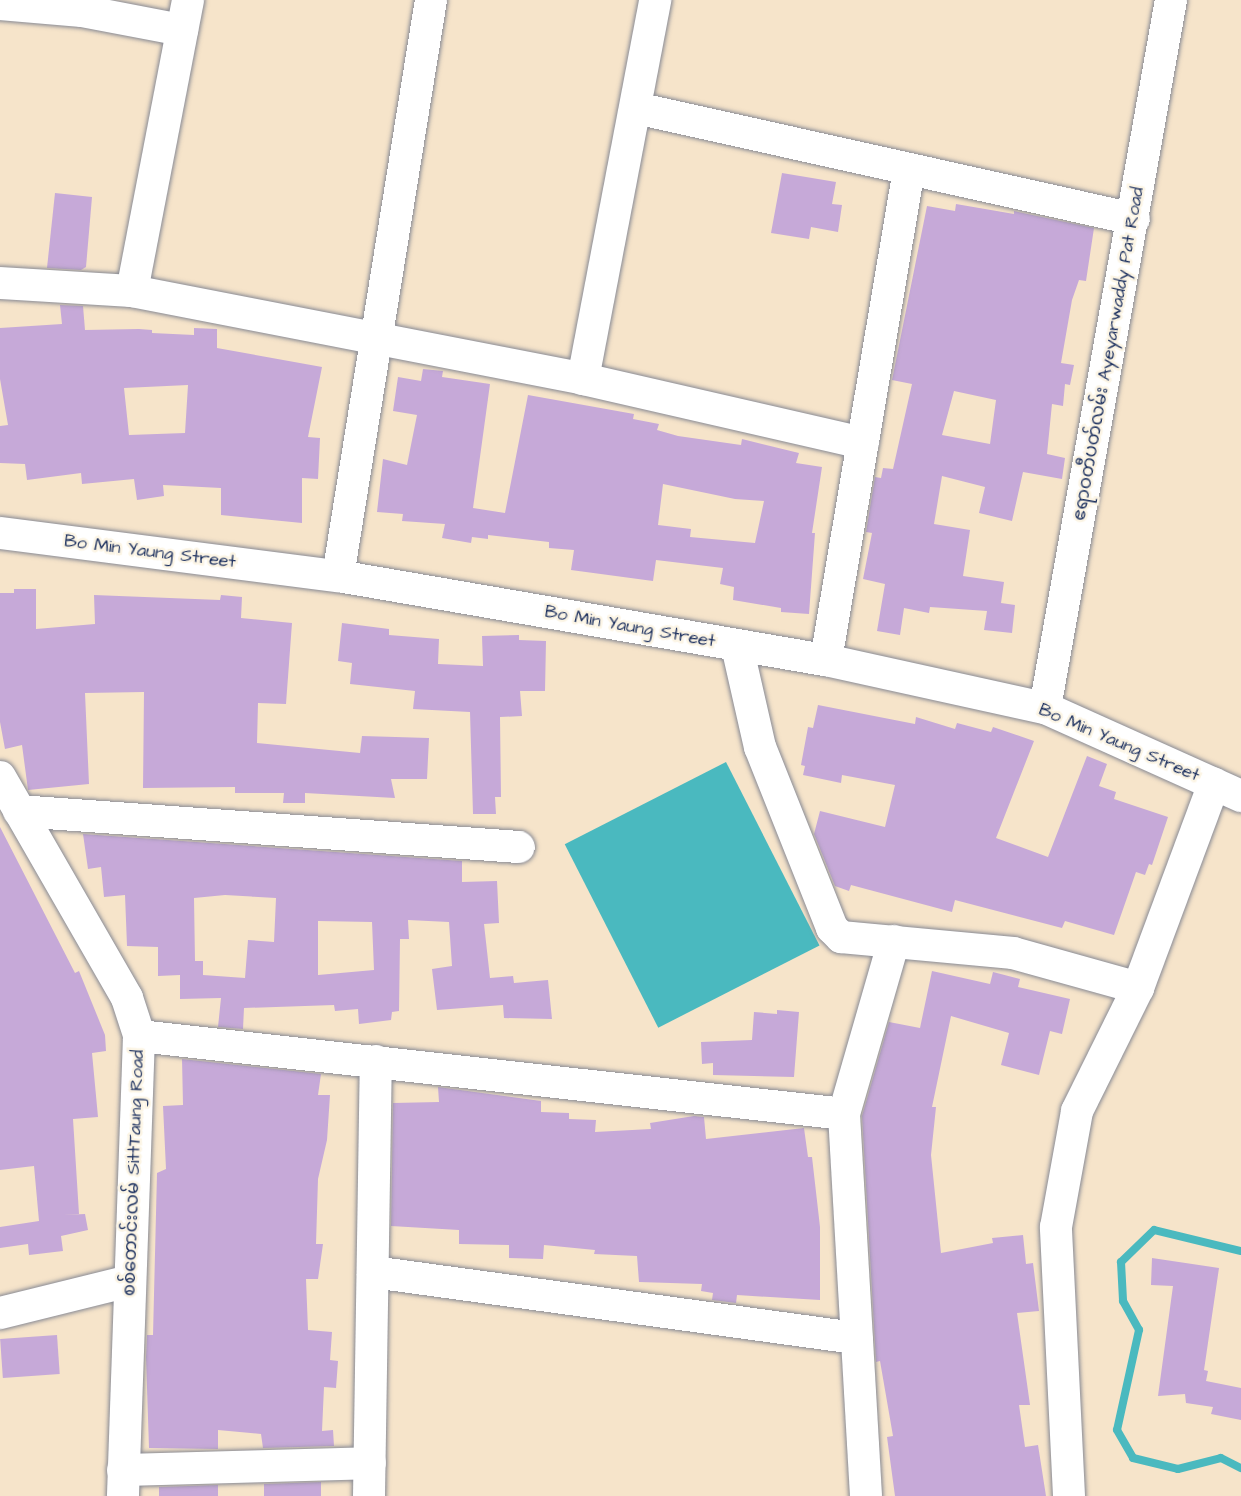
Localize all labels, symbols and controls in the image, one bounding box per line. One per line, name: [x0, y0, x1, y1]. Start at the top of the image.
street label: ဧရာဝတီပတ်လမ်း Ayeyarwaddy Pat Road: [1069, 185, 1149, 523]
street label: Bo Min Yaung Street: [63, 531, 237, 573]
street label: Bo Min Yaung Street: [543, 601, 717, 653]
street label: Bo Min Yaung Street: [1035, 699, 1203, 787]
street label: စစ်တောင်းလမ် SittTaung Road: [119, 1049, 149, 1297]

